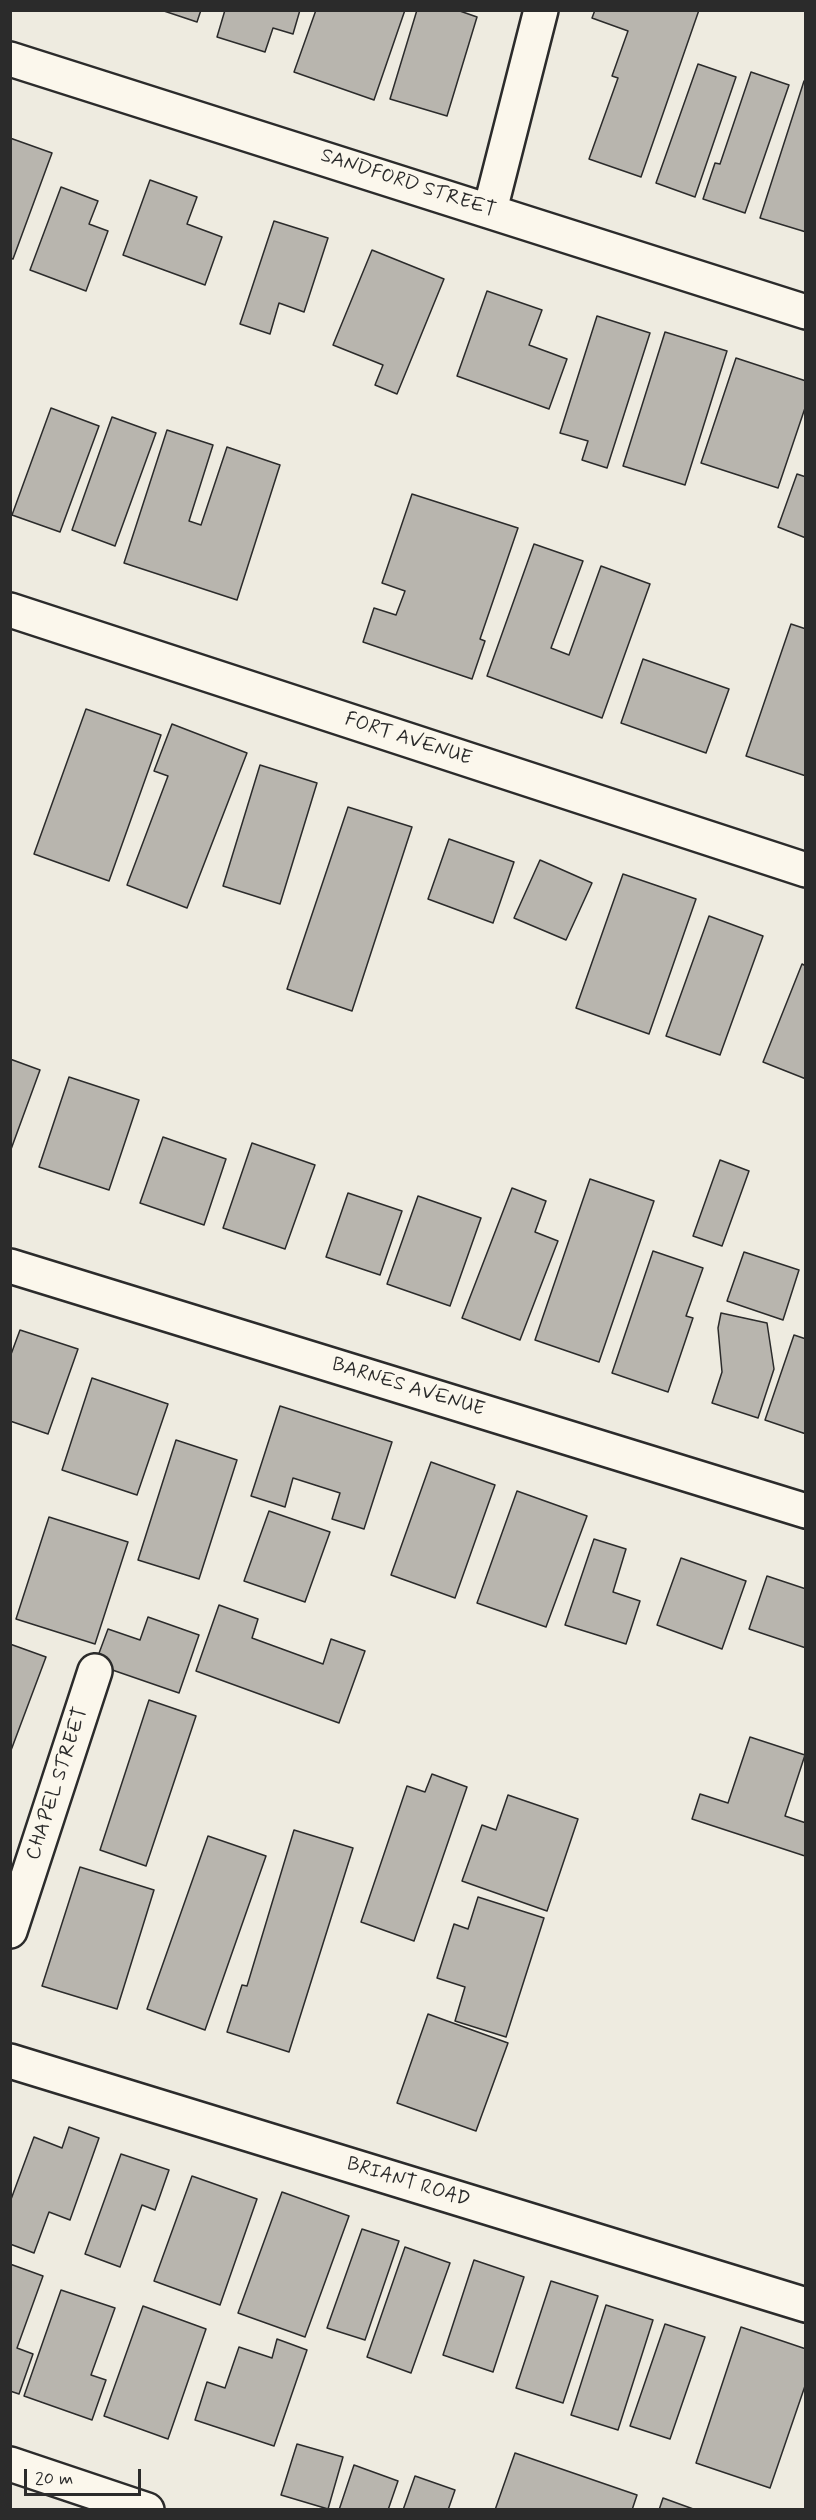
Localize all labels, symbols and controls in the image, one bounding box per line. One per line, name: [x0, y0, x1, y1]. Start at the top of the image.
street label: SANDFORD STREET: [317, 144, 499, 224]
street label: FORT AVENUE: [342, 708, 474, 772]
street label: BARNES AVENUE: [329, 1353, 487, 1423]
street label: CHAPEL STREET: [22, 1705, 94, 1863]
street label: BRIANT ROAD: [343, 2153, 473, 2213]
scale bar: [27, 2457, 144, 2495]
text: 20 m: [35, 2467, 73, 2491]

